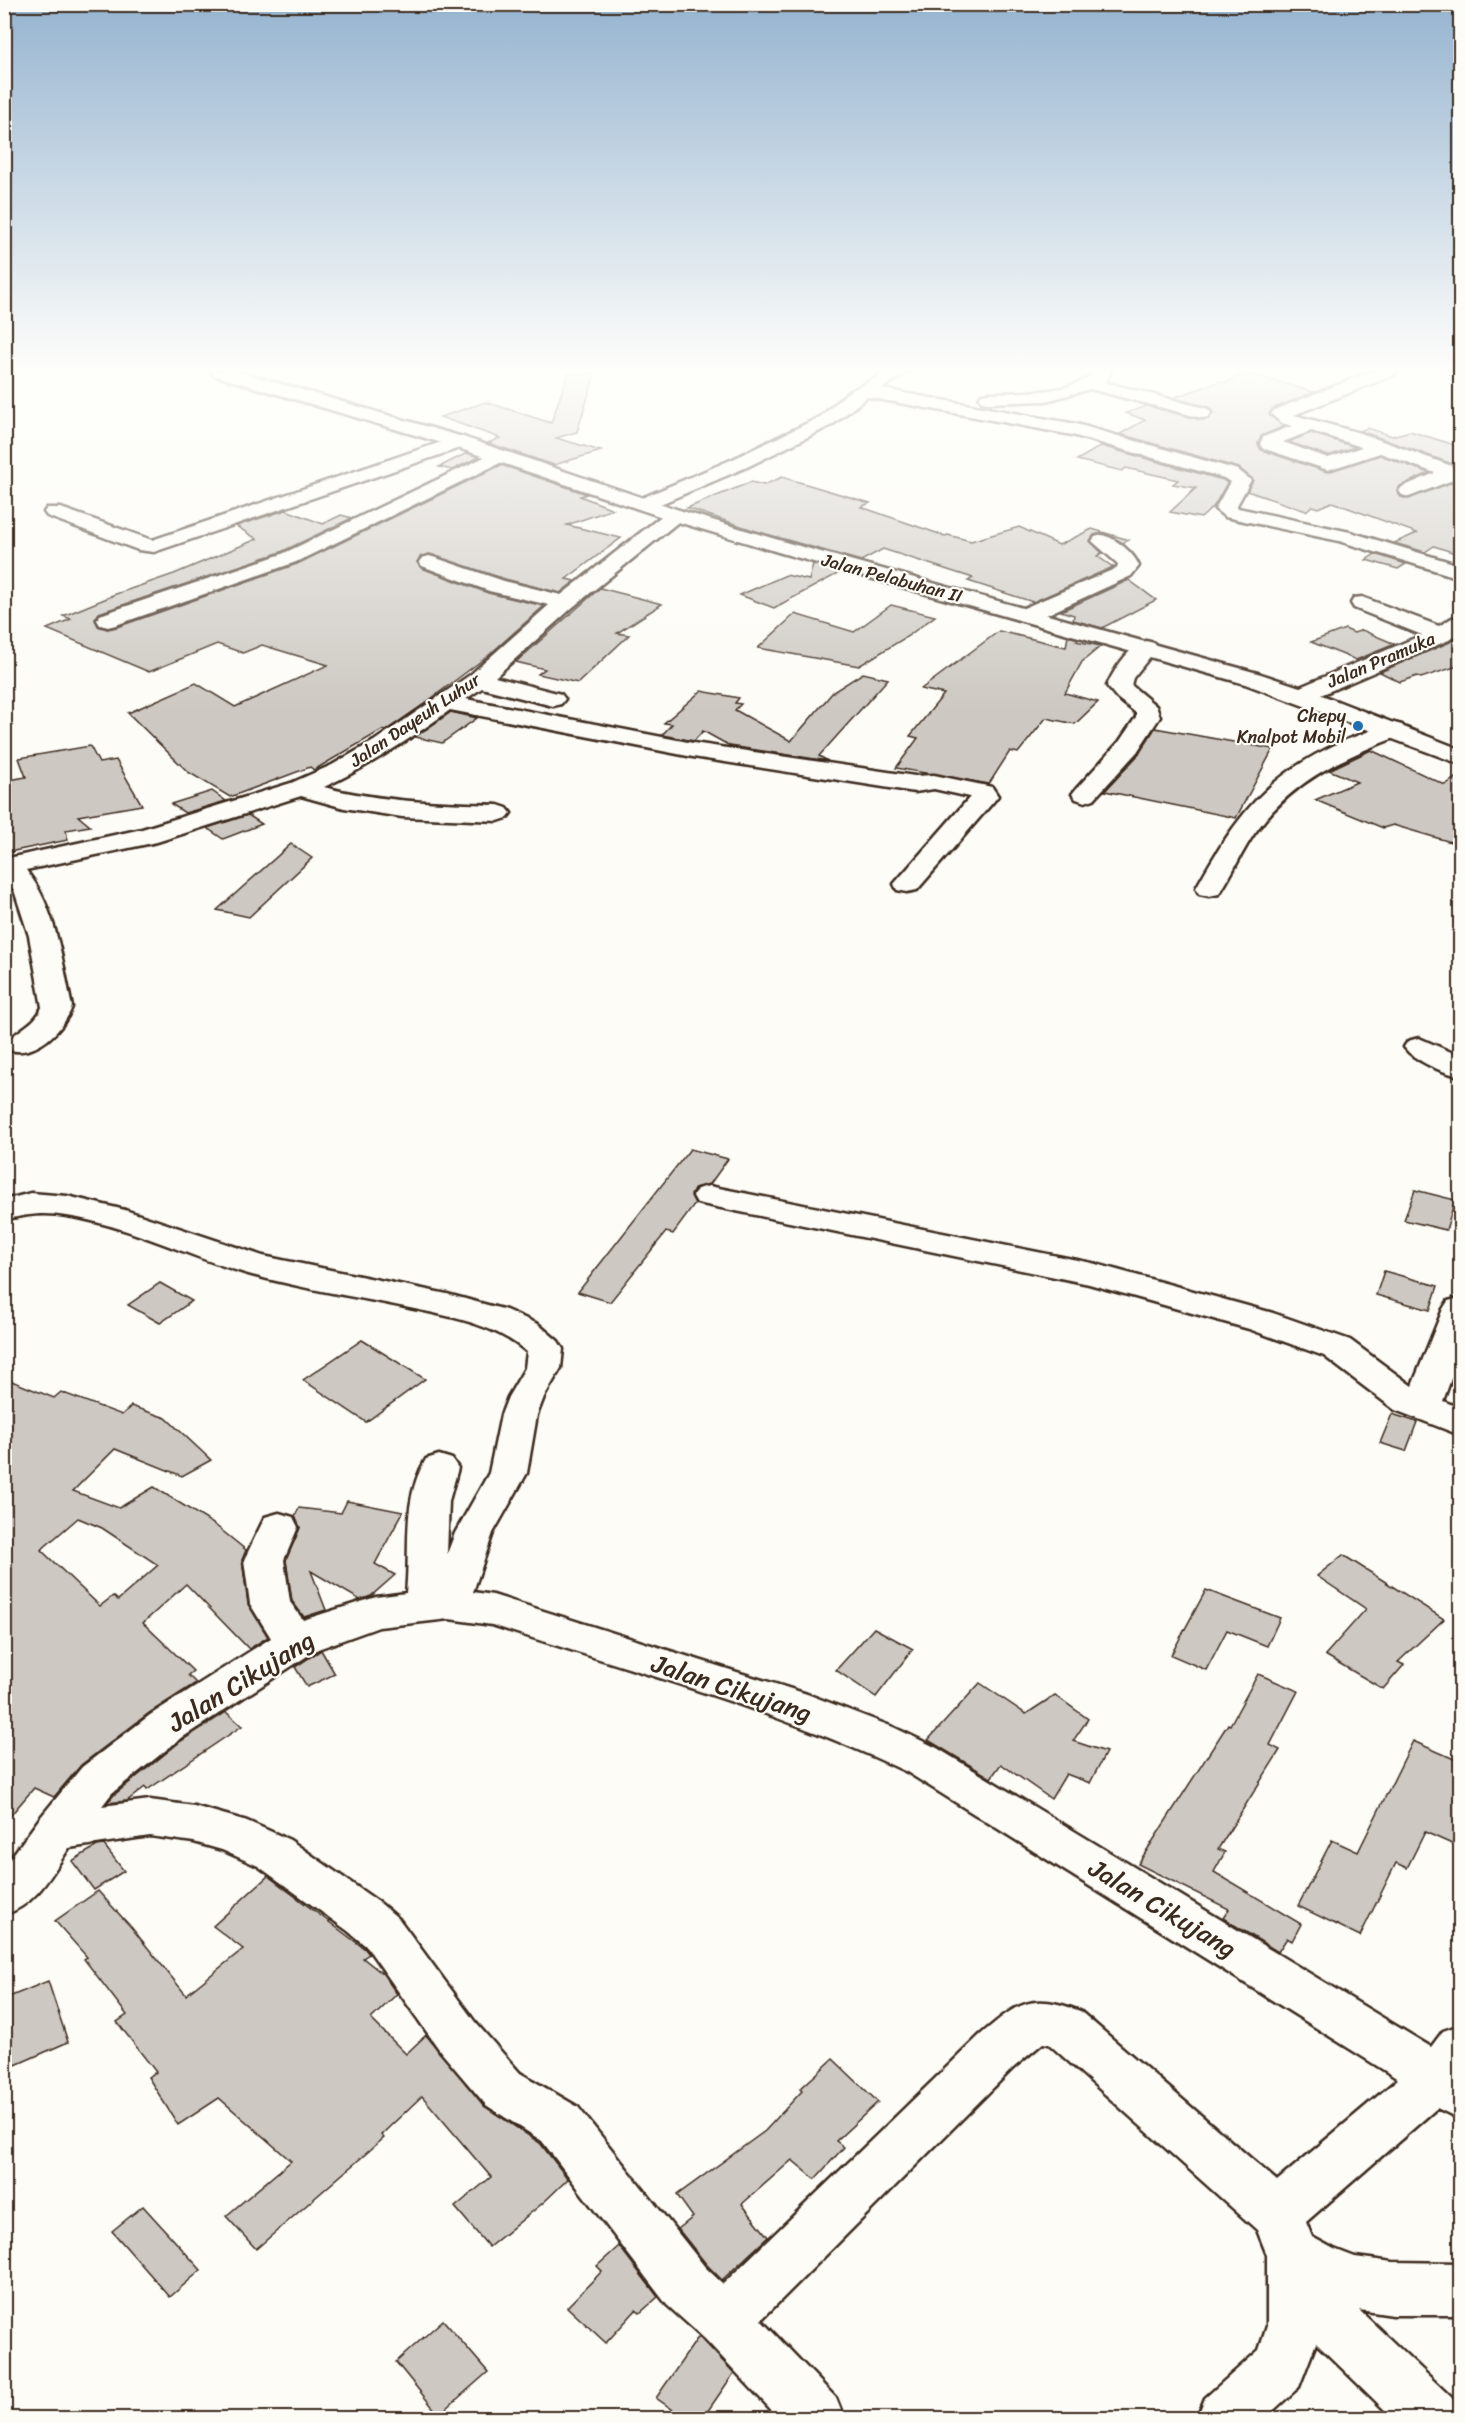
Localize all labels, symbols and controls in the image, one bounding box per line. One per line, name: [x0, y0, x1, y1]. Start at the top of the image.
street label: Jalan Pelabuhan II: [817, 544, 966, 612]
street label: Jalan Pramuka: [1321, 622, 1441, 698]
street label: Jalan Dayeuh Luhur: [342, 663, 488, 776]
place label: Chepy Knalpot Mobil: [1237, 700, 1347, 753]
marker: Chepy Knalpot Mobil: [1351, 719, 1365, 733]
street label: Jalan Cikujang: [157, 1617, 324, 1745]
street label: Jalan Cikujang: [645, 1640, 818, 1736]
street label: Jalan Cikujang: [1079, 1845, 1246, 1971]

